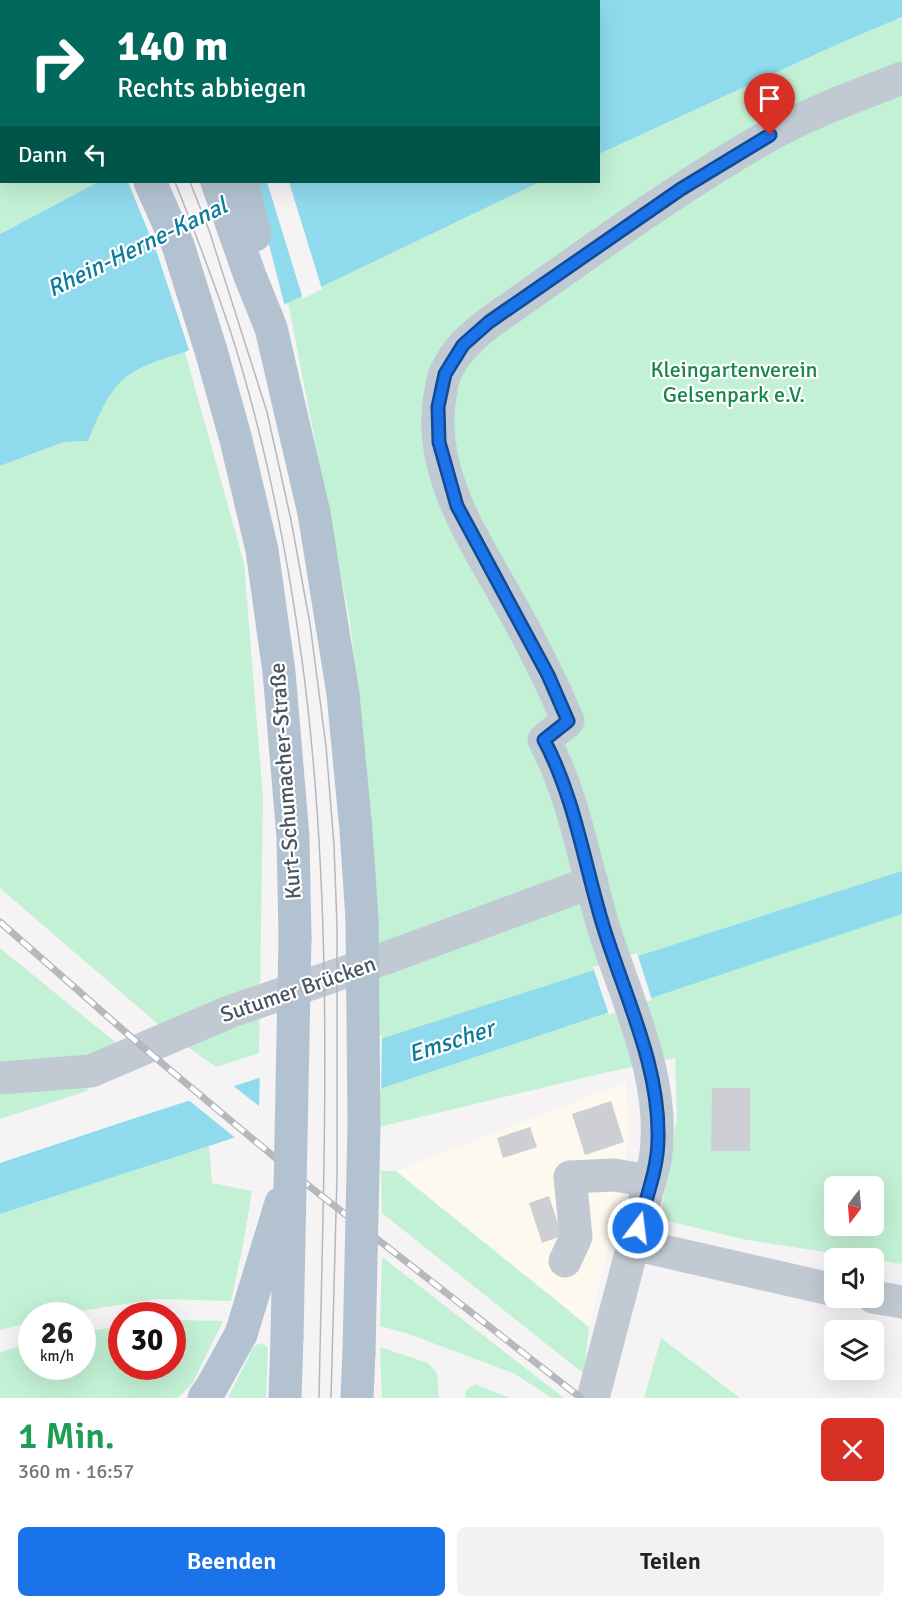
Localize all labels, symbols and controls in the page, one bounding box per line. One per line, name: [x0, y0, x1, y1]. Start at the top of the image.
text: 140 m: [117, 21, 228, 72]
icon: right: [18, 24, 96, 102]
text: Rechts abbiegen: [117, 72, 307, 105]
pin: [744, 73, 795, 135]
icon: arrive: [753, 82, 786, 115]
icon: left: [79, 138, 112, 171]
text: Dann: [18, 141, 67, 168]
water label: Rhein-Herne-Kanal: [42, 190, 234, 304]
park label: Kleingartenverein Gelsenpark e.V.: [650, 356, 818, 408]
street label: Kurt-Schumacher-Straße: [263, 662, 307, 900]
street label: Sutumer Brücken: [217, 950, 379, 1028]
water label: Emscher: [404, 1012, 501, 1069]
north arrow: [824, 1176, 884, 1236]
map controls: [824, 1176, 884, 1380]
position arrow: [606, 1196, 670, 1260]
button: sound: [824, 1248, 884, 1308]
speed limit sign: 30: [108, 1302, 186, 1380]
text: 26: [41, 1315, 73, 1352]
button: layers: [824, 1320, 884, 1380]
text: km/h: [40, 1347, 74, 1365]
text: 1 Min.: [18, 1414, 115, 1459]
button: close: [821, 1418, 884, 1481]
text: 360 m · 16:57: [18, 1459, 134, 1484]
button: Beenden: [18, 1527, 445, 1596]
button: Teilen: [457, 1527, 884, 1596]

